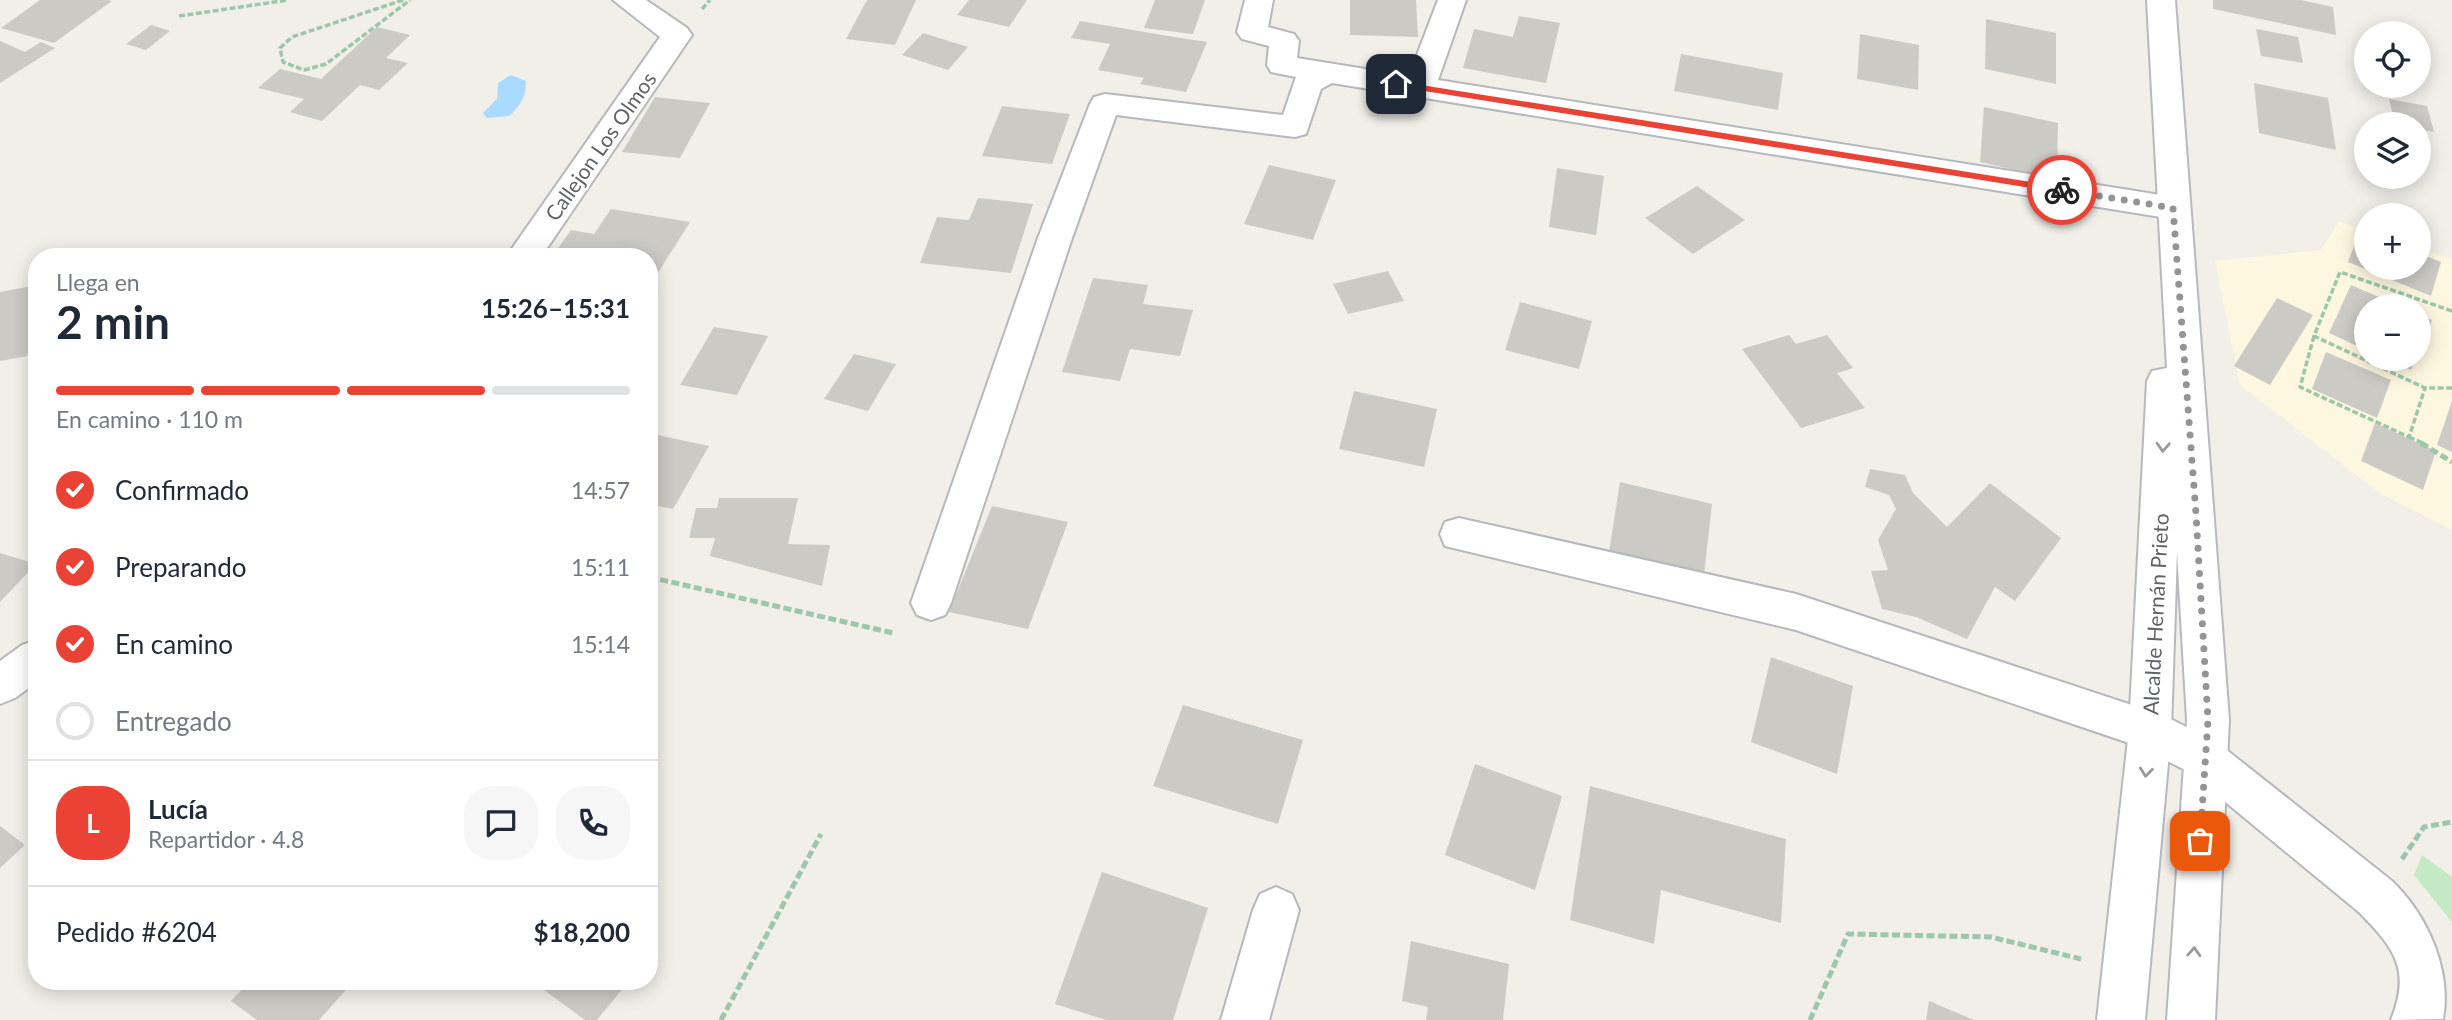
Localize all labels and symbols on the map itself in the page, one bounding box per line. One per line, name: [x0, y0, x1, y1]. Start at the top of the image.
pin: [1366, 54, 1426, 114]
street label: Callejon Los Olmos: [539, 67, 661, 225]
courier: [2027, 155, 2097, 225]
one-way arrow: [2155, 442, 2170, 453]
street label: Alcalde Hernán Prieto: [2137, 512, 2173, 716]
one-way arrow: [2139, 767, 2154, 778]
pin: [2170, 811, 2230, 871]
one-way arrow: [2186, 946, 2201, 957]

